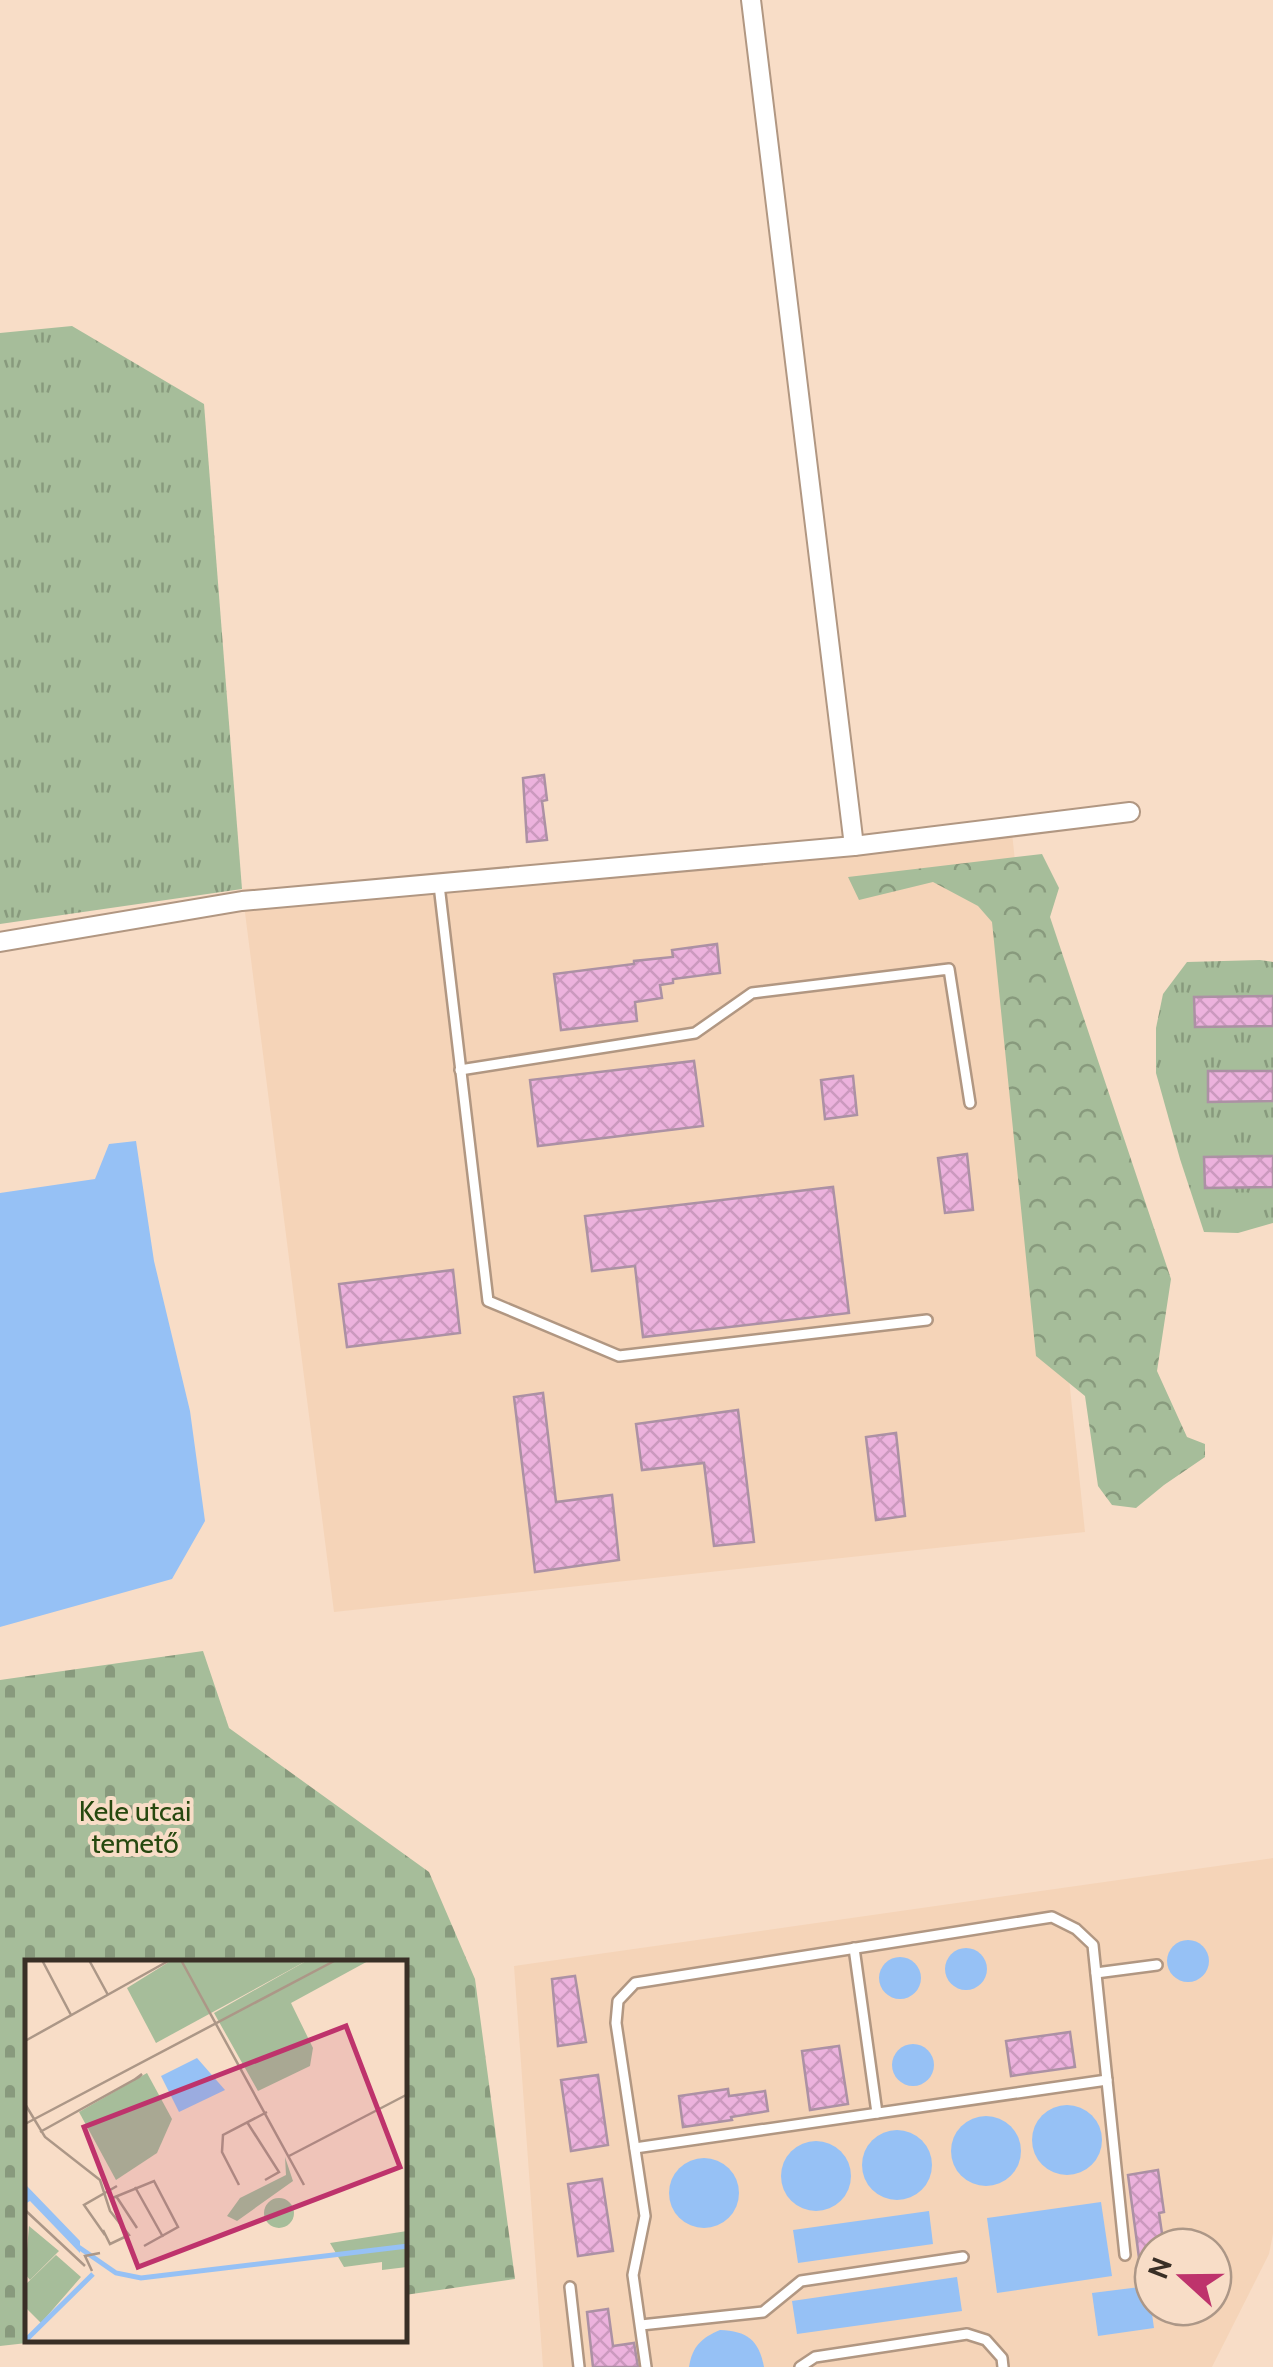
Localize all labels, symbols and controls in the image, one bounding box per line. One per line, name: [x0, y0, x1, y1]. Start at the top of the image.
park label: Kele utcai temető: [79, 1794, 191, 1860]
inset map: [25, 1960, 408, 2342]
north arrow: [1133, 2227, 1233, 2327]
text: N: [1140, 2253, 1179, 2283]

